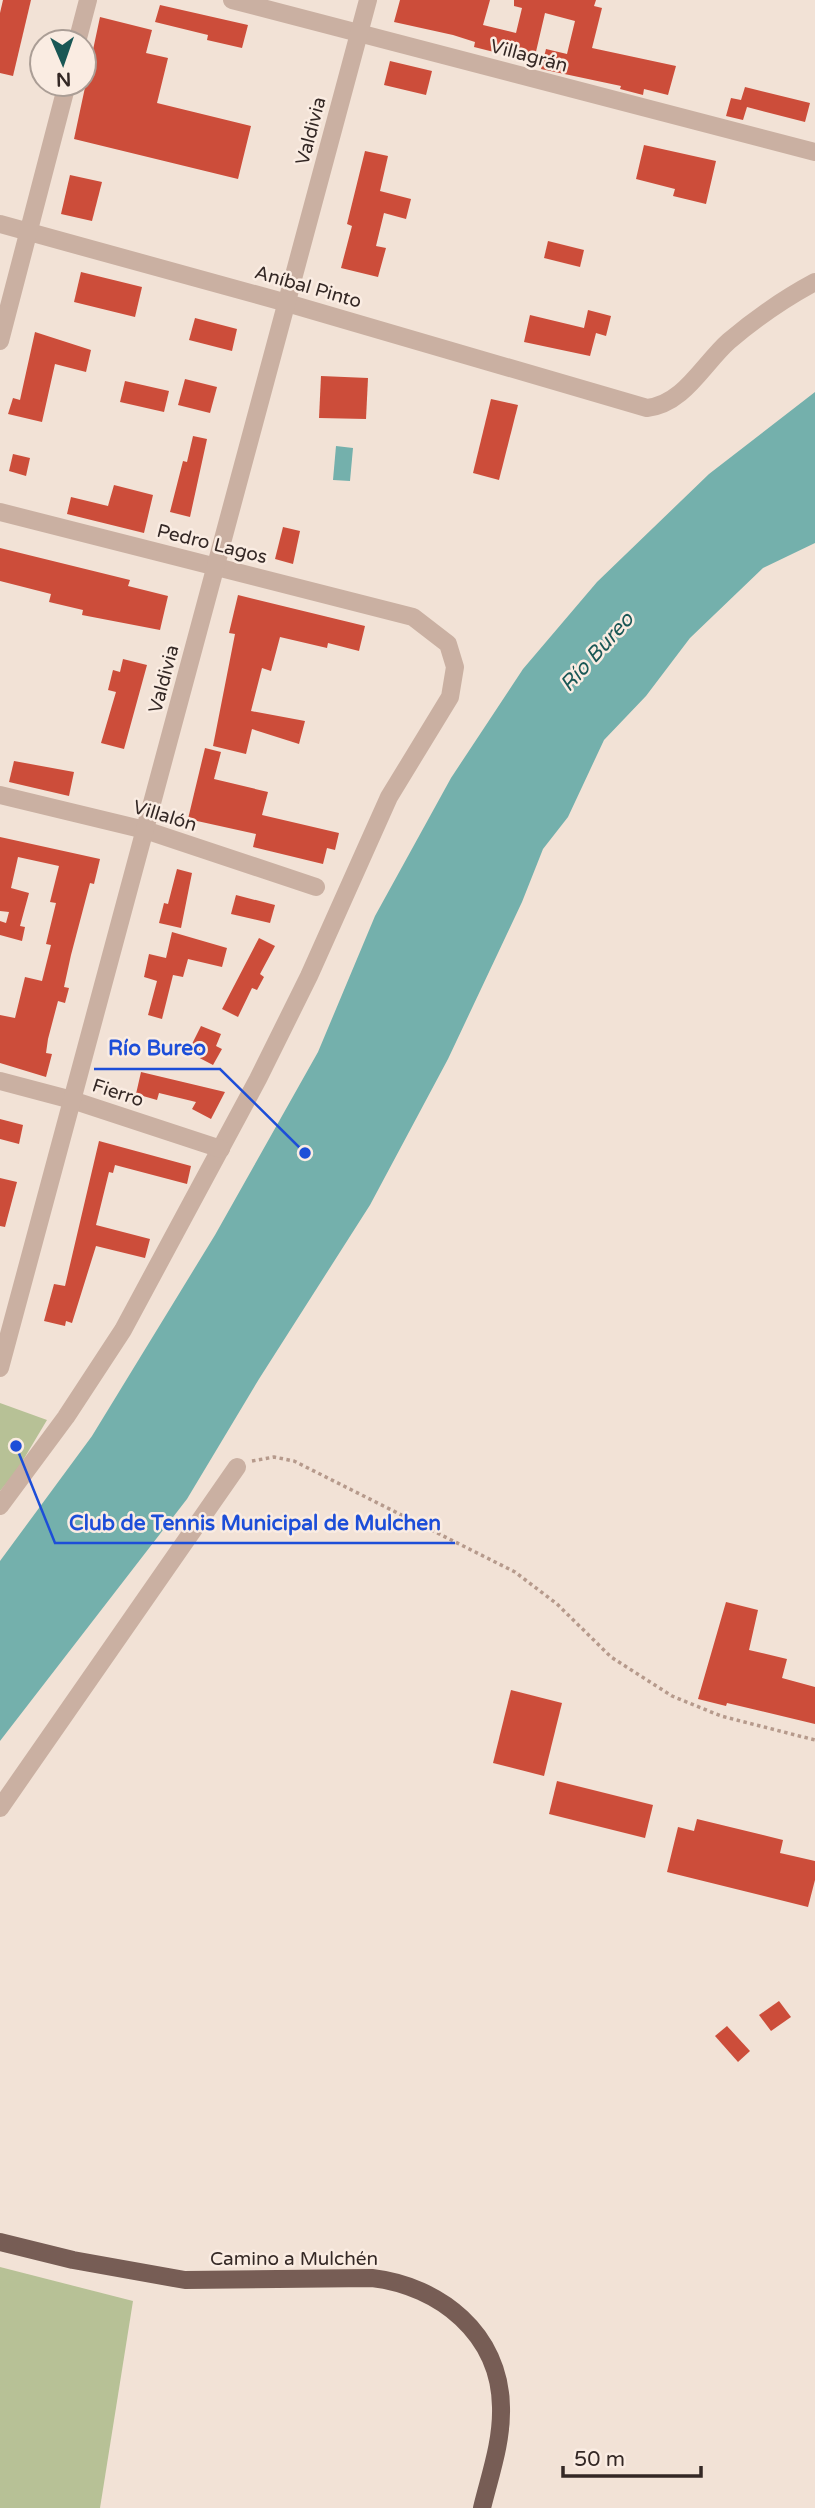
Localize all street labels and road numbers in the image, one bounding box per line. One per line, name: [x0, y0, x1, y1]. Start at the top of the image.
street label: Villagrán: [488, 35, 570, 77]
street label: Valdivia: [291, 94, 331, 168]
street label: Aníbal Pinto: [252, 261, 364, 313]
street label: Pedro Lagos: [155, 520, 269, 568]
street label: Valdivia: [144, 642, 184, 716]
street label: Villalón: [130, 796, 200, 836]
street label: Fierro: [90, 1074, 146, 1112]
street label: Camino a Mulchén: [210, 2248, 378, 2270]

